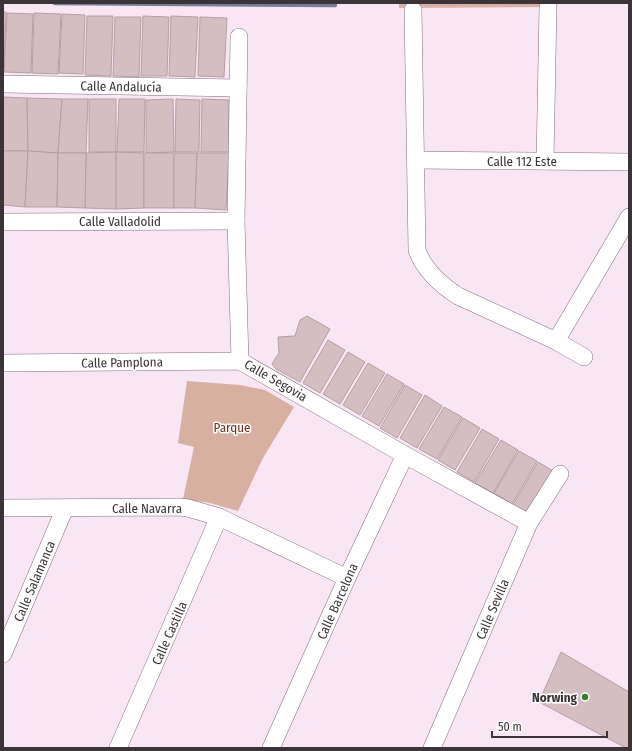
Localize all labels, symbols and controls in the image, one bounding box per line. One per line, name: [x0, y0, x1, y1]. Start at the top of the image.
street label: Calle Andalucía: [80, 78, 162, 95]
street label: Calle 112 Este: [487, 154, 557, 169]
street label: Calle Valladolid: [79, 214, 161, 229]
street label: Calle Pamplona: [81, 354, 163, 371]
street label: Calle Segovia: [242, 356, 310, 404]
park label: Parque: [214, 420, 250, 435]
street label: Calle Navarra: [112, 501, 182, 516]
street label: Calle Salamanca: [11, 538, 58, 624]
street label: Calle Barcelona: [314, 561, 361, 642]
street label: Calle Sevilla: [473, 577, 512, 642]
street label: Calle Castilla: [149, 599, 190, 667]
place label: Norwing: [532, 690, 578, 705]
marker: Norwing: [580, 692, 590, 702]
scale bar: [492, 713, 607, 739]
text: 50 m: [498, 720, 522, 734]

